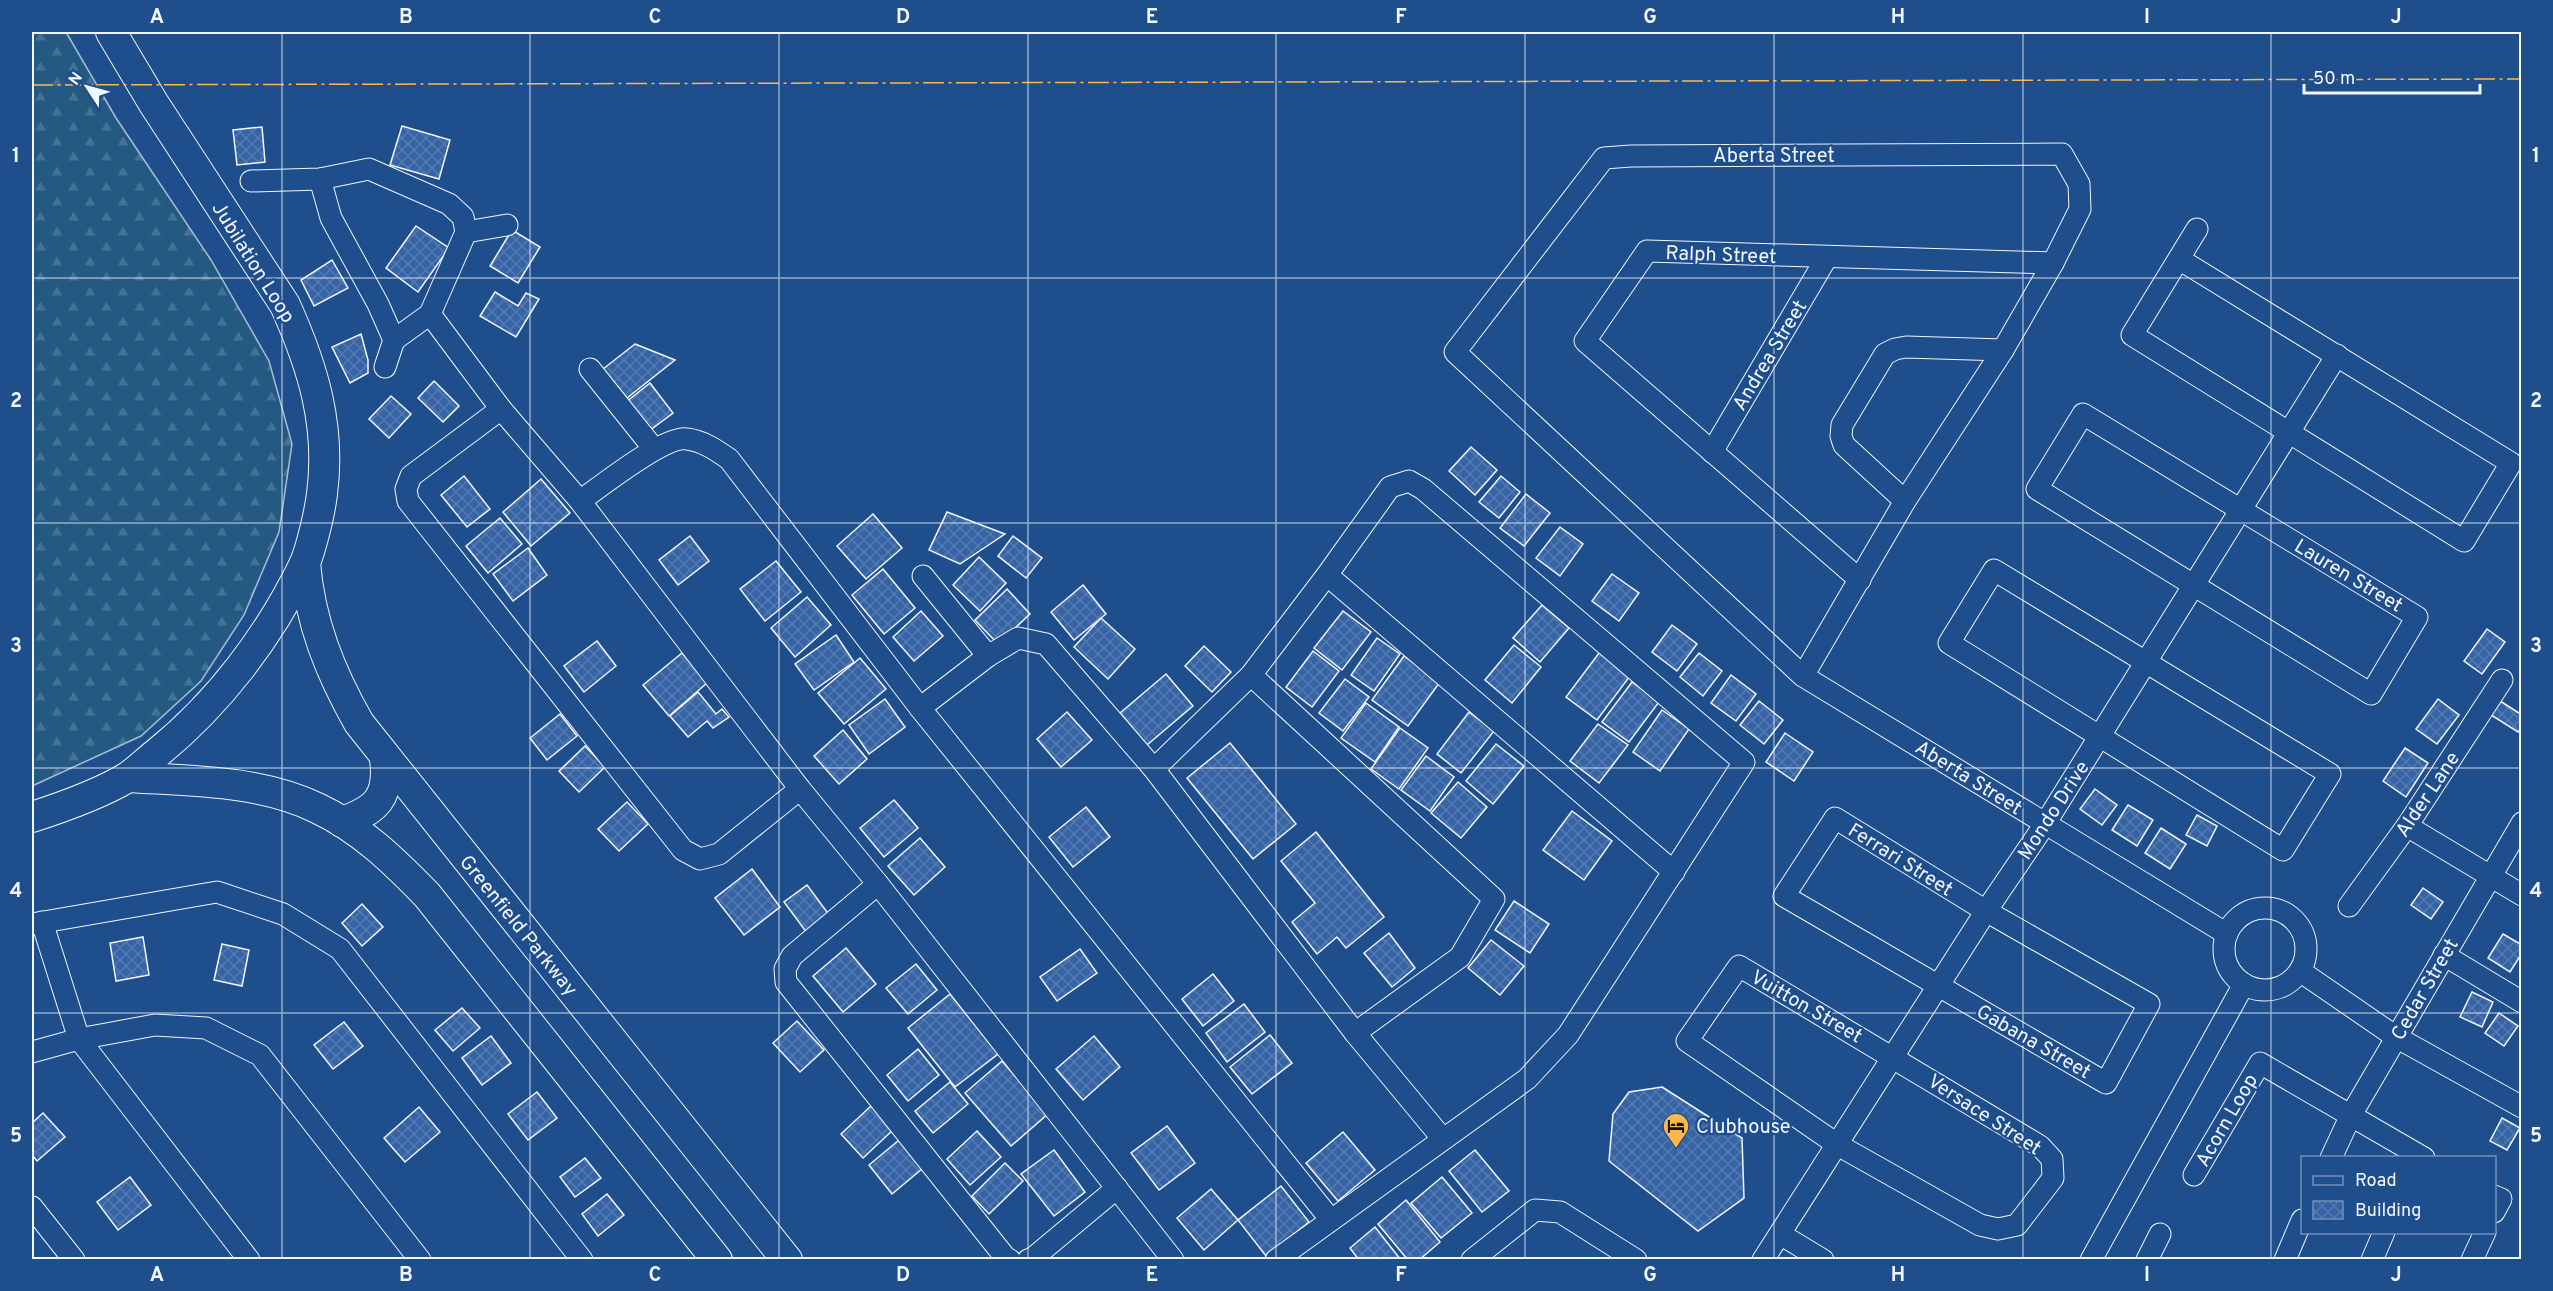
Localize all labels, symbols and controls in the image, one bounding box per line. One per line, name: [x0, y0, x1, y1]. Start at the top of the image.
text: A: [150, 5, 164, 31]
text: B: [399, 5, 413, 31]
text: C: [649, 5, 661, 31]
text: D: [896, 5, 910, 31]
text: E: [1146, 5, 1158, 31]
text: F: [1395, 5, 1407, 31]
text: G: [1643, 5, 1657, 31]
text: H: [1891, 5, 1905, 31]
text: I: [2144, 5, 2150, 31]
text: J: [2390, 5, 2402, 31]
north arrow: [57, 57, 117, 117]
scale bar: [2304, 57, 2480, 95]
text: 50 m: [2313, 68, 2355, 91]
text: N: [65, 69, 88, 90]
text: 1: [12, 144, 20, 170]
street label: Aberta Street: [1713, 144, 1835, 170]
text: 1: [2532, 144, 2540, 170]
street label: Jubilation Loop: [205, 198, 300, 329]
street label: Ralph Street: [1665, 241, 1777, 271]
street label: Andrea Street: [1727, 296, 1814, 416]
text: 2: [10, 389, 22, 415]
text: 2: [2530, 389, 2542, 415]
street label: Lauren Street: [2289, 534, 2407, 619]
text: 3: [10, 634, 22, 660]
text: 3: [2530, 634, 2542, 660]
street label: Aberta Street: [1909, 735, 2026, 822]
street label: Alder Lane: [2391, 747, 2467, 843]
street label: Mondo Drive: [2013, 757, 2096, 866]
street label: Ferrari Street: [1843, 818, 1957, 903]
street label: Greenfield Parkway: [453, 850, 582, 1002]
text: 4: [10, 879, 22, 905]
text: 4: [2530, 879, 2542, 905]
street label: Cedar Street: [2386, 934, 2465, 1046]
street label: Vuitton Street: [1745, 965, 1867, 1050]
street label: Gabana Street: [1971, 999, 2095, 1086]
street label: Versace Street: [1922, 1069, 2046, 1162]
street label: Acorn Loop: [2191, 1070, 2265, 1172]
hotel icon: Clubhouse: [1661, 1111, 1691, 1149]
place label: Clubhouse: [1696, 1115, 1791, 1141]
text: 5: [10, 1124, 22, 1150]
text: 5: [2530, 1124, 2542, 1150]
legend: [2301, 1156, 2496, 1234]
text: Road: [2355, 1170, 2397, 1193]
text: Building: [2355, 1200, 2421, 1223]
text: A: [150, 1263, 164, 1289]
text: B: [399, 1263, 413, 1289]
text: C: [649, 1263, 661, 1289]
text: D: [896, 1263, 910, 1289]
text: E: [1146, 1263, 1158, 1289]
text: F: [1395, 1263, 1407, 1289]
text: G: [1643, 1263, 1657, 1289]
text: H: [1891, 1263, 1905, 1289]
text: I: [2144, 1263, 2150, 1289]
text: J: [2390, 1263, 2402, 1289]

